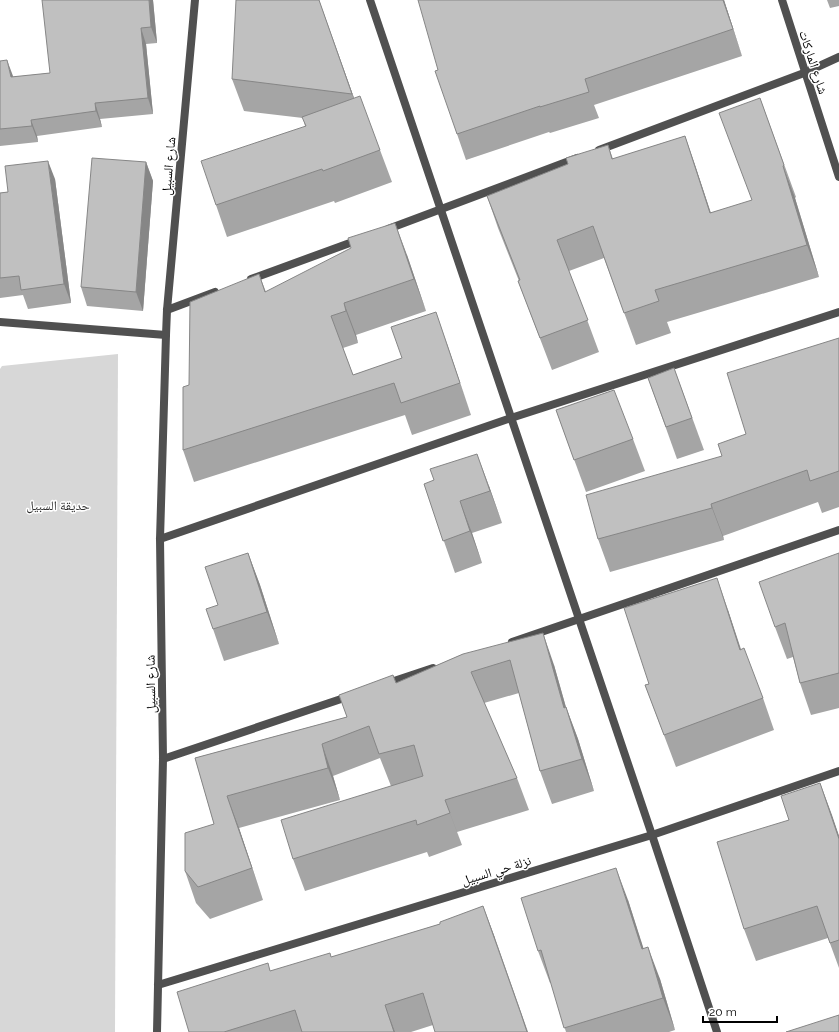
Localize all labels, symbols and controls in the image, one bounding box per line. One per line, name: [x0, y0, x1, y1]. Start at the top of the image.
street label: شارع الماركات: [794, 28, 831, 97]
street label: شارع السبيل: [158, 136, 181, 196]
park label: حديقة السبيل: [26, 498, 90, 514]
street label: شارع السبيل: [142, 655, 161, 713]
street label: نزلة حي السبيل: [460, 853, 534, 891]
scale bar: [703, 998, 777, 1024]
text: 20 m: [709, 1005, 737, 1019]

